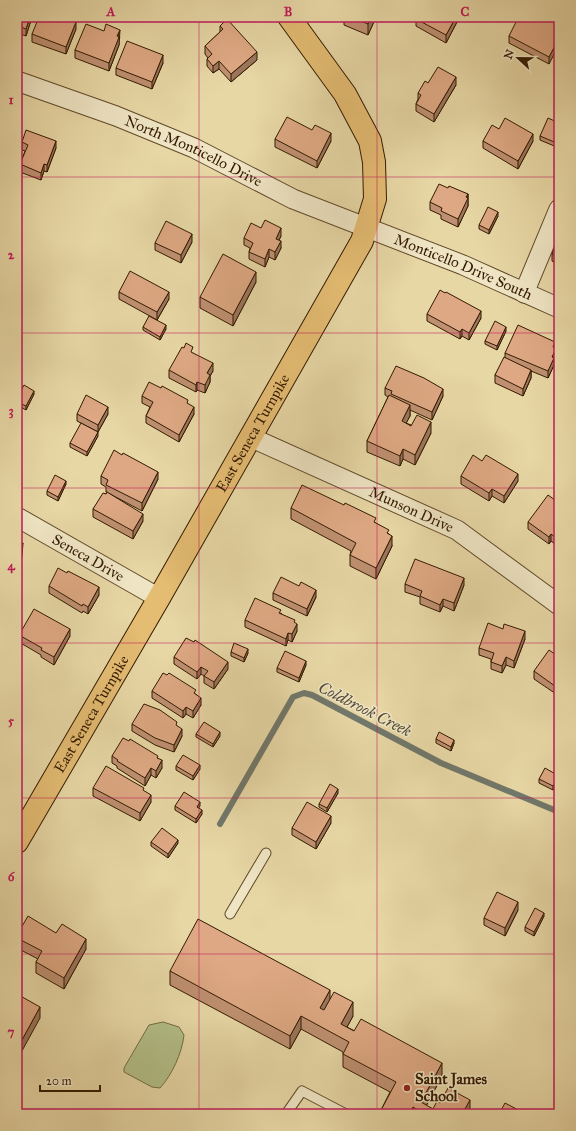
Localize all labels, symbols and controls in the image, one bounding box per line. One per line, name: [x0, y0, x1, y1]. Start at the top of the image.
text: A: [106, 4, 116, 20]
text: B: [284, 4, 293, 20]
text: C: [461, 4, 470, 20]
north arrow: [498, 38, 538, 78]
text: N: [501, 47, 517, 61]
text: 1: [8, 92, 14, 108]
street label: North Monticello Drive: [122, 112, 265, 191]
street label: Monticello Drive South: [392, 230, 536, 304]
text: 2: [8, 247, 15, 263]
street label: East Seneca Turnpike: [212, 371, 293, 495]
text: 3: [8, 403, 14, 419]
street label: Munson Drive: [366, 483, 457, 536]
street label: Seneca Drive: [49, 530, 127, 585]
text: 4: [7, 558, 15, 574]
street label: East Seneca Turnpike: [50, 652, 133, 776]
water label: Coldbrook Creek: [315, 677, 415, 741]
text: 5: [8, 713, 15, 729]
text: 6: [8, 869, 16, 885]
text: 7: [8, 1024, 15, 1040]
scale bar: [40, 1067, 100, 1093]
place label: Saint James School: [415, 1070, 488, 1105]
text: 20 m: [46, 1074, 72, 1088]
marker: Saint James School: [402, 1083, 412, 1093]

